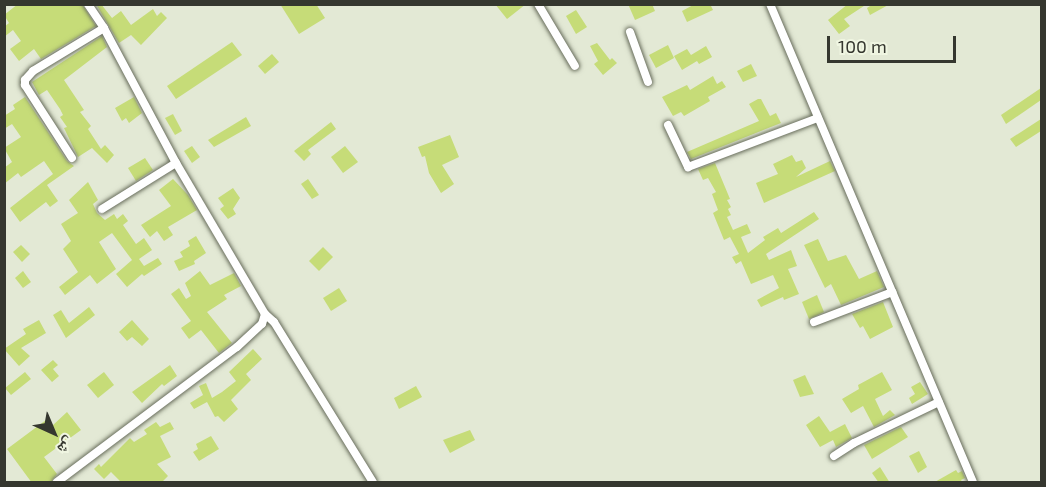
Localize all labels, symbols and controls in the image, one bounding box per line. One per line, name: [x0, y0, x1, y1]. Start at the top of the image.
scale bar: [830, 24, 959, 62]
text: 100 m: [838, 35, 887, 57]
north arrow: [24, 403, 84, 463]
text: ش: [54, 434, 80, 459]

